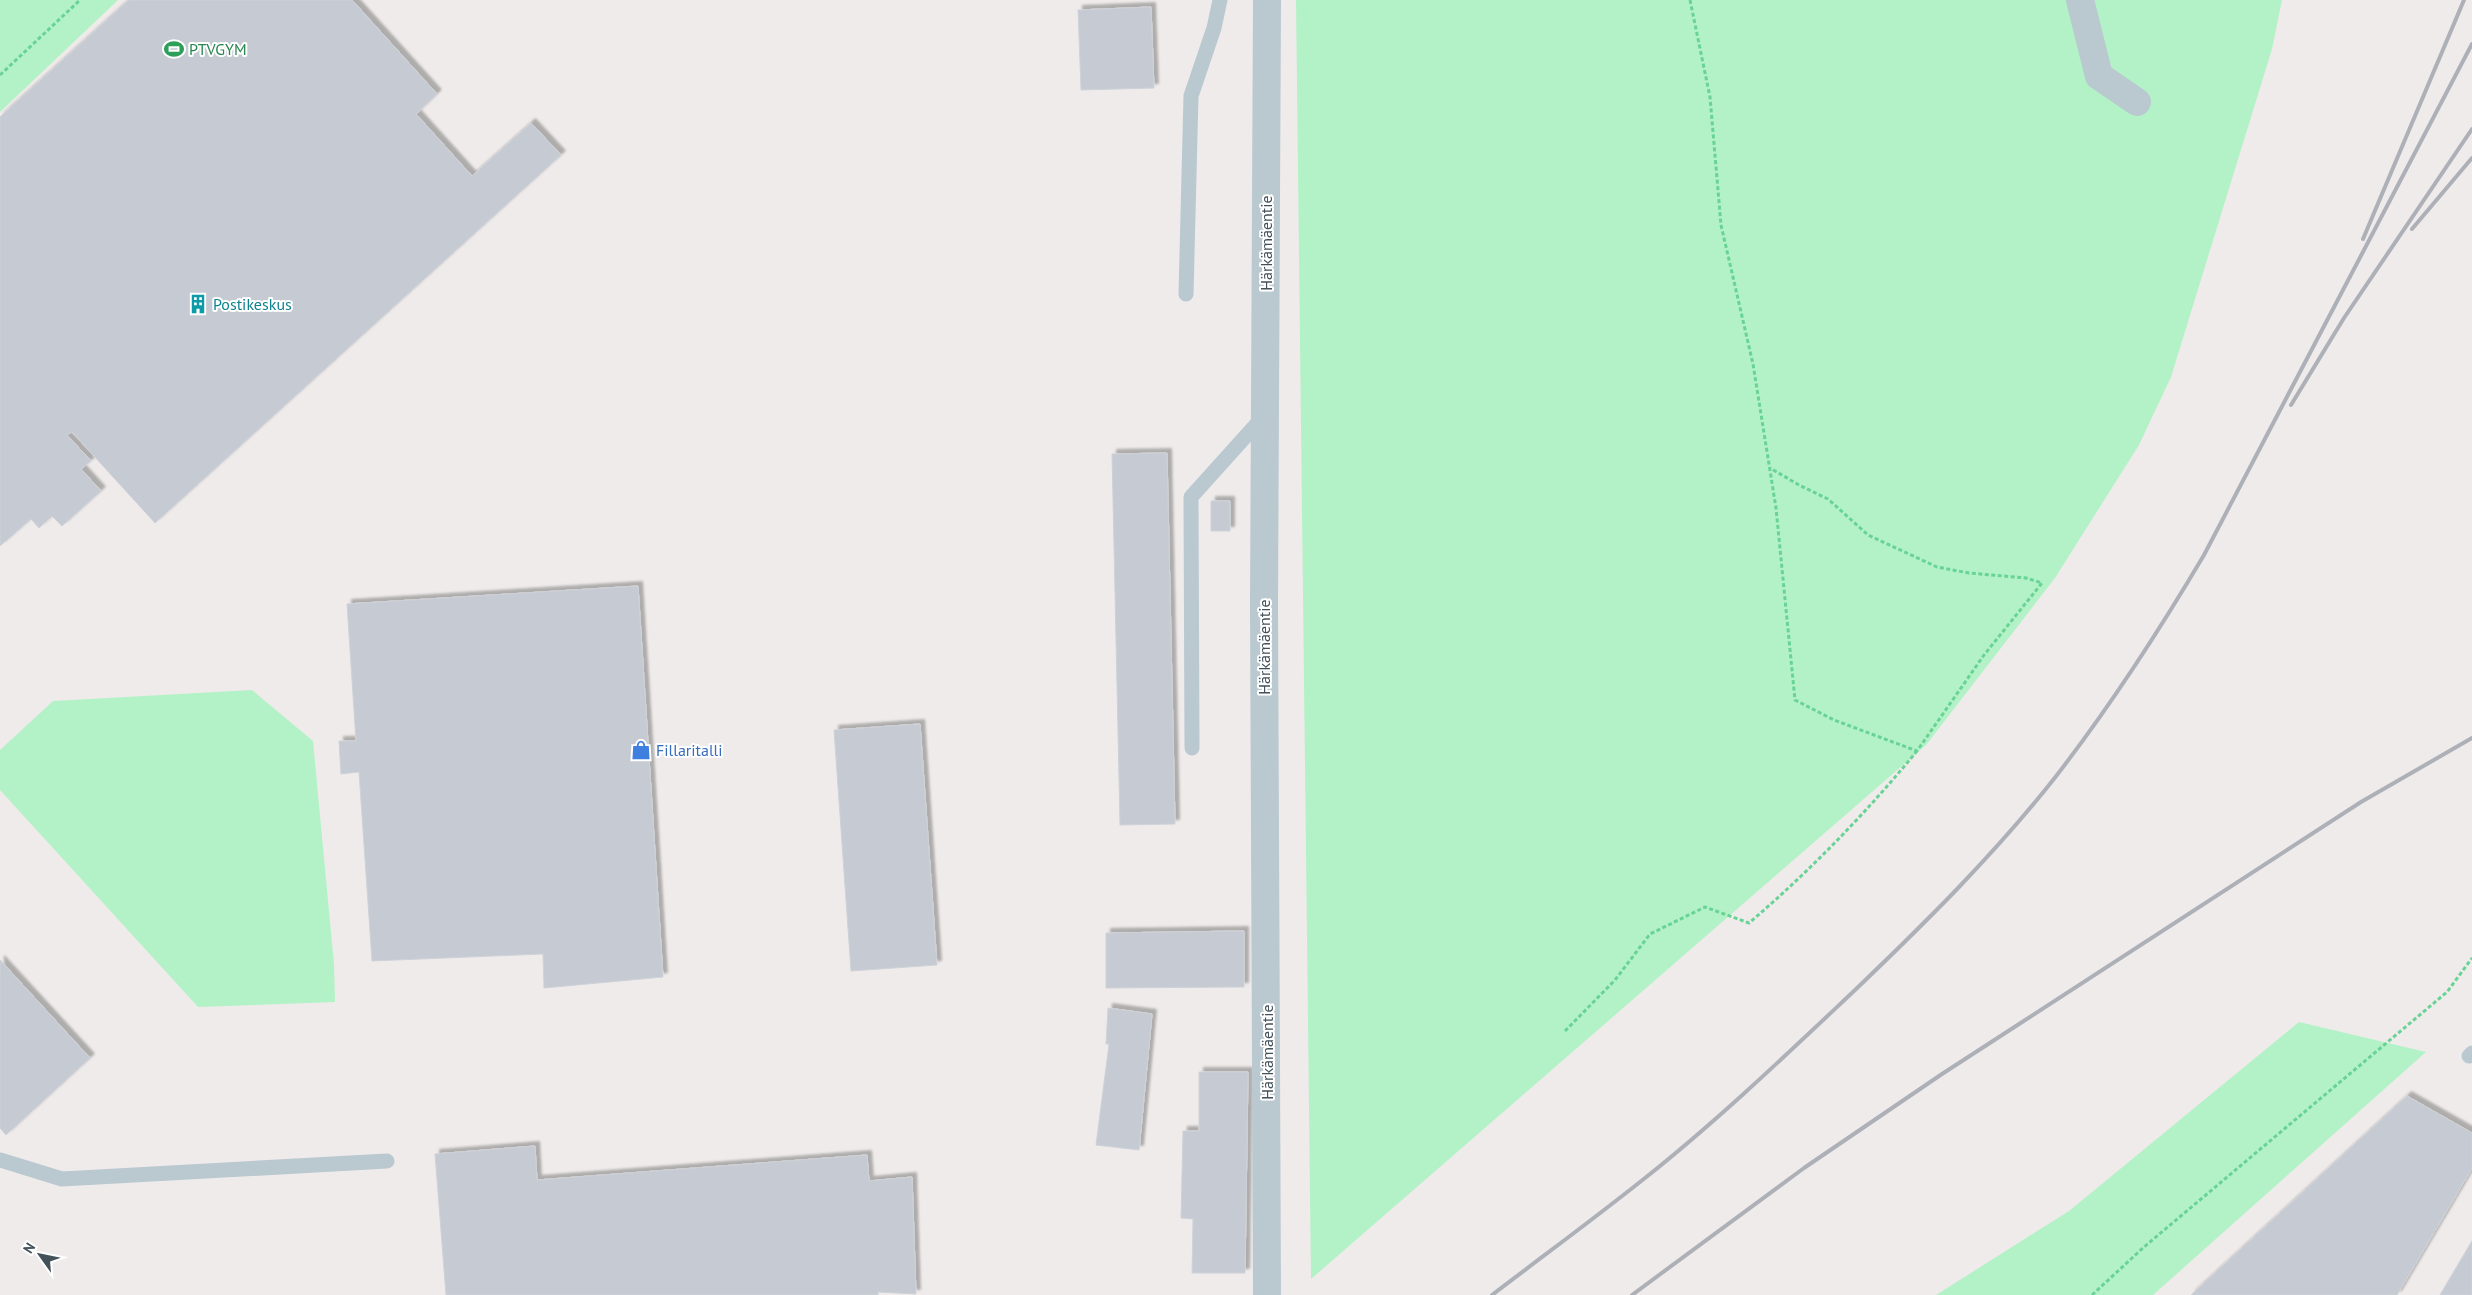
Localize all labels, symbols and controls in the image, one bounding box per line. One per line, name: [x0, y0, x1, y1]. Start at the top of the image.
sports icon: PTVGYM: [163, 38, 185, 60]
place label: PTVGYM: [189, 39, 247, 59]
street label: Härkämäentie: [1256, 195, 1276, 291]
building icon: Postikeskus: [187, 293, 209, 315]
place label: Postikeskus: [213, 294, 292, 314]
street label: Härkämäentie: [1254, 599, 1274, 695]
shop icon: Fillaritalli: [630, 739, 652, 761]
place label: Fillaritalli: [656, 740, 723, 760]
street label: Härkämäentie: [1257, 1004, 1277, 1100]
north arrow: [15, 1230, 65, 1280]
text: N: [19, 1239, 39, 1257]

